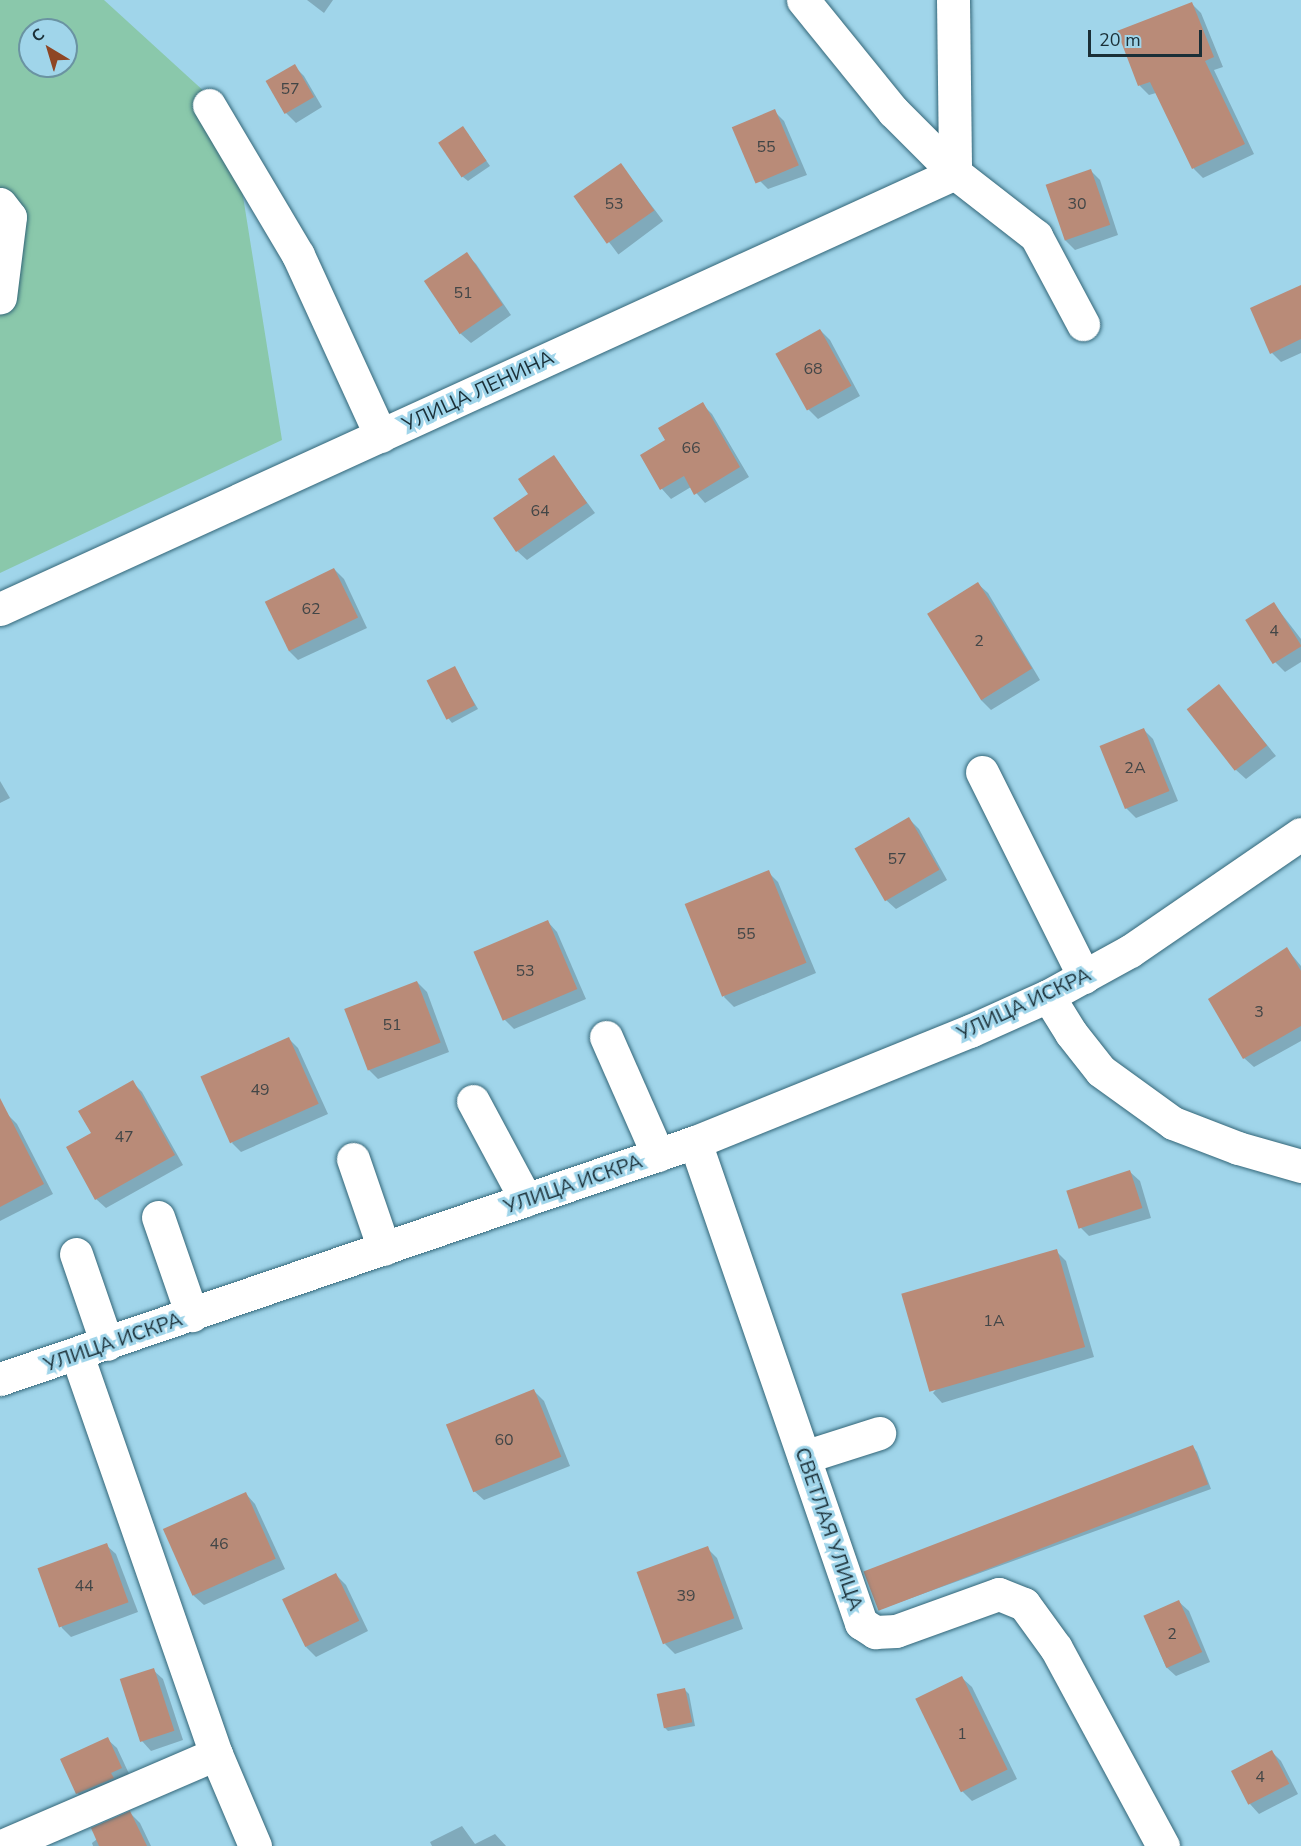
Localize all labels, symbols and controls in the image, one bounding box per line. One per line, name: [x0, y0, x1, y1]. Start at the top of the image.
north arrow: [18, 18, 78, 78]
scale bar: [1091, 18, 1205, 56]
text: С: [27, 23, 49, 47]
text: 20 m: [1099, 28, 1141, 52]
house number: 57: [280, 79, 300, 99]
house number: 55: [756, 137, 776, 157]
house number: 53: [604, 194, 624, 214]
house number: 30: [1067, 194, 1087, 214]
house number: 51: [453, 283, 473, 303]
street label: УЛИЦА ЛЕНИНА: [398, 345, 558, 437]
house number: 68: [803, 359, 823, 379]
house number: 66: [681, 438, 701, 458]
house number: 64: [530, 501, 550, 521]
house number: 62: [301, 599, 321, 619]
house number: 4: [1269, 621, 1279, 641]
house number: 2: [974, 631, 984, 651]
house number: 2А: [1124, 758, 1146, 778]
house number: 57: [887, 849, 907, 869]
house number: 55: [736, 924, 756, 944]
house number: 53: [515, 961, 535, 981]
street label: УЛИЦА ИСКРА: [953, 963, 1095, 1045]
house number: 3: [1254, 1002, 1264, 1022]
house number: 51: [382, 1015, 402, 1035]
house number: 49: [250, 1080, 270, 1100]
house number: 47: [114, 1127, 134, 1147]
street label: УЛИЦА ИСКРА: [501, 1149, 645, 1219]
street label: УЛИЦА ИСКРА: [41, 1307, 185, 1377]
house number: 1А: [983, 1311, 1005, 1331]
house number: 60: [494, 1430, 514, 1450]
street label: СВЕТЛАЯ УЛИЦА: [790, 1444, 868, 1614]
house number: 46: [209, 1534, 229, 1554]
house number: 44: [74, 1576, 94, 1596]
house number: 39: [676, 1586, 696, 1606]
house number: 2: [1167, 1624, 1177, 1644]
house number: 1: [957, 1724, 967, 1744]
house number: 4: [1255, 1767, 1265, 1787]

